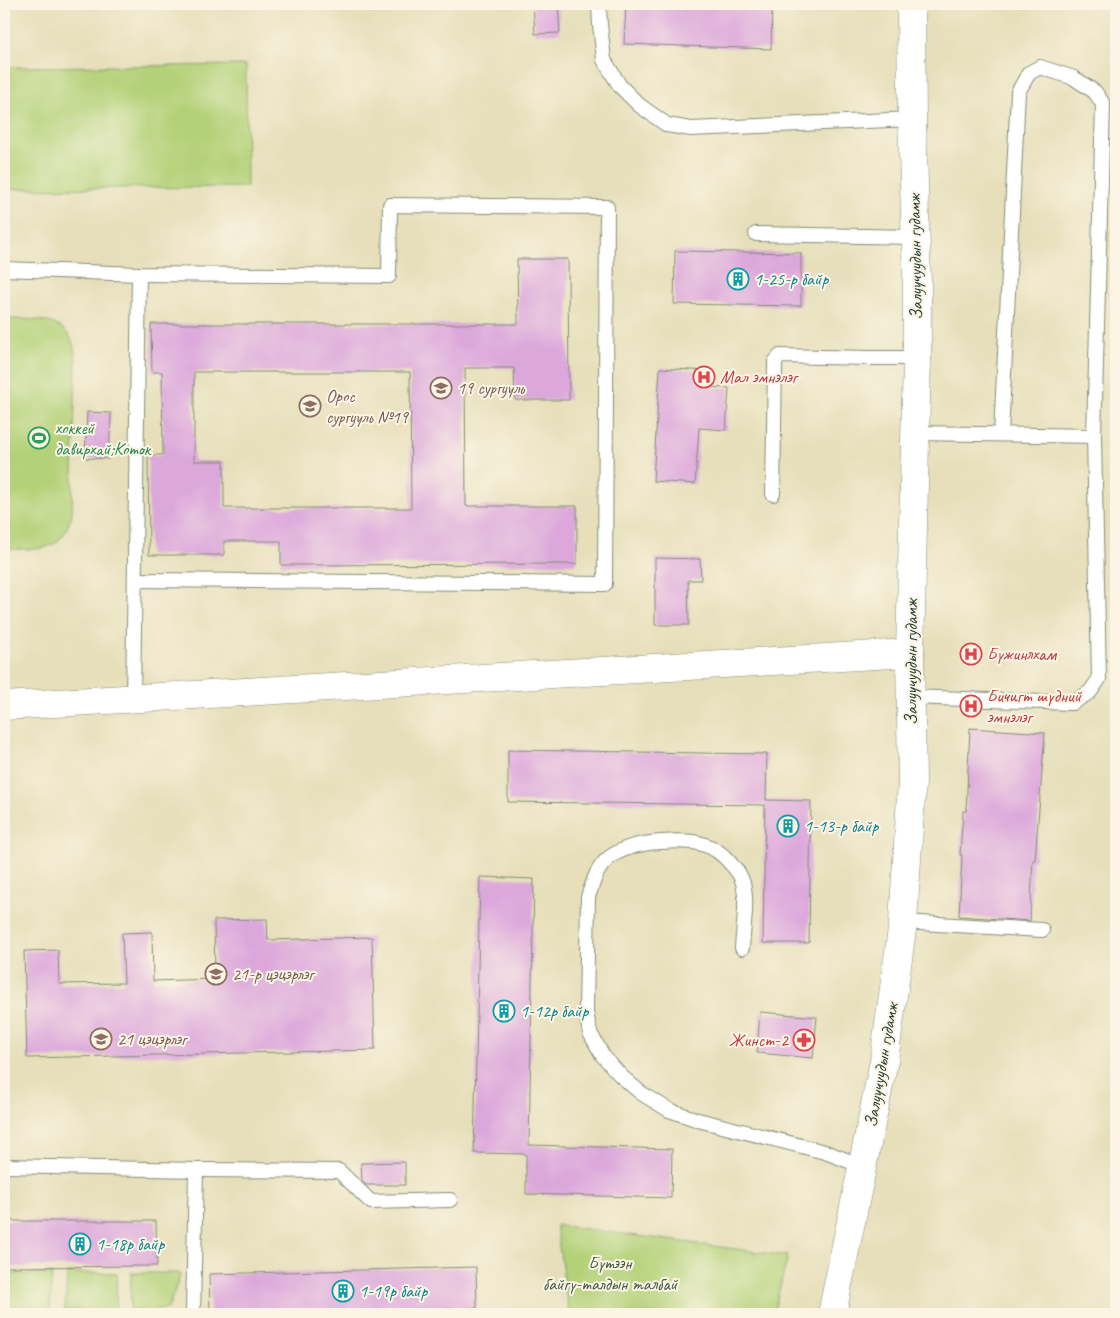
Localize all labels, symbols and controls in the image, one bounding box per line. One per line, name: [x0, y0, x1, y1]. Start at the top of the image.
street label: Залуучуудын гудамж: [903, 192, 927, 320]
building icon: 1-25-р байр: [726, 267, 750, 291]
place label: 1-25-р байр: [754, 268, 829, 290]
hospital icon: Мал эмнэлэг: [692, 365, 716, 389]
place label: Мал эмнэлэг: [720, 366, 800, 388]
school or university icon: 19 сургууль: [429, 376, 453, 400]
place label: 19 сургууль: [457, 377, 525, 399]
place label: Орос сургууль №19: [326, 385, 410, 428]
school or university icon: Орос сургууль №19: [298, 394, 322, 418]
place label: хоккей давирхай;Коток: [55, 417, 152, 460]
sports icon: хоккей давирхай;Коток: [27, 426, 51, 450]
street label: Залуучуудын гудамж: [900, 597, 922, 725]
hospital icon: Бүжинлхам: [959, 642, 983, 666]
place label: Бүжинлхам: [987, 643, 1058, 665]
place label: Бичигт шүдний эмнэлэг: [987, 685, 1083, 728]
hospital icon: Бичигт шүдний эмнэлэг: [959, 694, 983, 718]
building icon: 1-13-р байр: [776, 814, 800, 838]
place label: 1-13-р байр: [804, 815, 879, 837]
school or university icon: 21-р цэцэрлэг: [204, 962, 228, 986]
place label: 21-р цэцэрлэг: [232, 963, 316, 985]
building icon: 1-12р байр: [492, 999, 516, 1023]
street label: Залуучуудын гудамж: [859, 999, 903, 1129]
place label: 1-12р байр: [520, 1000, 590, 1022]
school or university icon: 21 цэцэрлэг: [89, 1027, 113, 1051]
place label: 21 цэцэрлэг: [117, 1028, 189, 1050]
pharmacy icon: Жинст-2: [792, 1028, 816, 1052]
place label: Жинст-2: [729, 1029, 790, 1051]
building icon: 1-18р байр: [68, 1232, 92, 1256]
place label: 1-18р байр: [96, 1233, 166, 1255]
park label: Бүтээн байгү-талдын талбай: [543, 1252, 679, 1295]
building icon: 1-19р байр: [331, 1279, 355, 1303]
place label: 1-19р байр: [359, 1280, 429, 1302]

